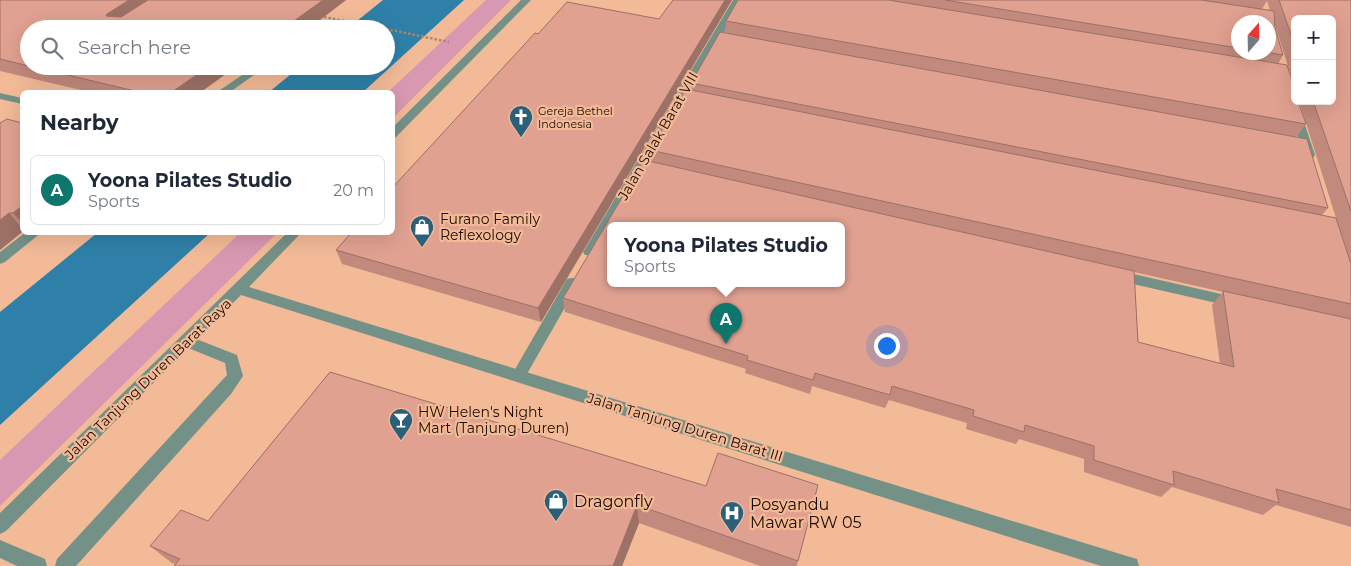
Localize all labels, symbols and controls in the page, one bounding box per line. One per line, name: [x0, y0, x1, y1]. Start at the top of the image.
north arrow: [1231, 15, 1276, 60]
map controls: [1291, 15, 1336, 105]
button: +: [1291, 15, 1336, 60]
search box: [20, 20, 395, 75]
icon: search: [38, 34, 66, 62]
text: Search here: [78, 36, 191, 59]
button: −: [1291, 60, 1336, 105]
street label: Jalan Salak Barat VIII: [613, 69, 702, 204]
church icon: Gereja Bethel Indonesia: [508, 104, 534, 138]
place label: Gereja Bethel Indonesia: [538, 104, 613, 131]
text: Nearby: [40, 110, 119, 135]
text: Yoona Pilates Studio: [88, 169, 292, 192]
text: A: [51, 181, 63, 200]
text: 20 m: [333, 181, 374, 200]
text: Sports: [88, 192, 140, 211]
place label: Furano Family Reflexology: [440, 210, 540, 244]
shop icon: Furano Family Reflexology: [409, 214, 435, 248]
popup: [607, 222, 845, 287]
text: Yoona Pilates Studio: [624, 234, 828, 257]
text: Sports: [624, 257, 676, 276]
street label: Jalan Tanjung Duren Barat Raya: [60, 294, 235, 464]
pin: A: [710, 303, 742, 344]
your location: [874, 333, 900, 359]
street label: Jalan Tanjung Duren Barat III: [584, 388, 785, 465]
place label: HW Helen's Night Mart (Tanjung Duren): [418, 403, 569, 437]
bar icon: HW Helen's Night Mart (Tanjung Duren): [388, 407, 414, 441]
shop icon: Dragonfly: [543, 488, 569, 522]
place label: Dragonfly: [574, 492, 653, 511]
place label: Posyandu Mawar RW 05: [750, 495, 862, 532]
hospital icon: Posyandu Mawar RW 05: [719, 500, 745, 534]

